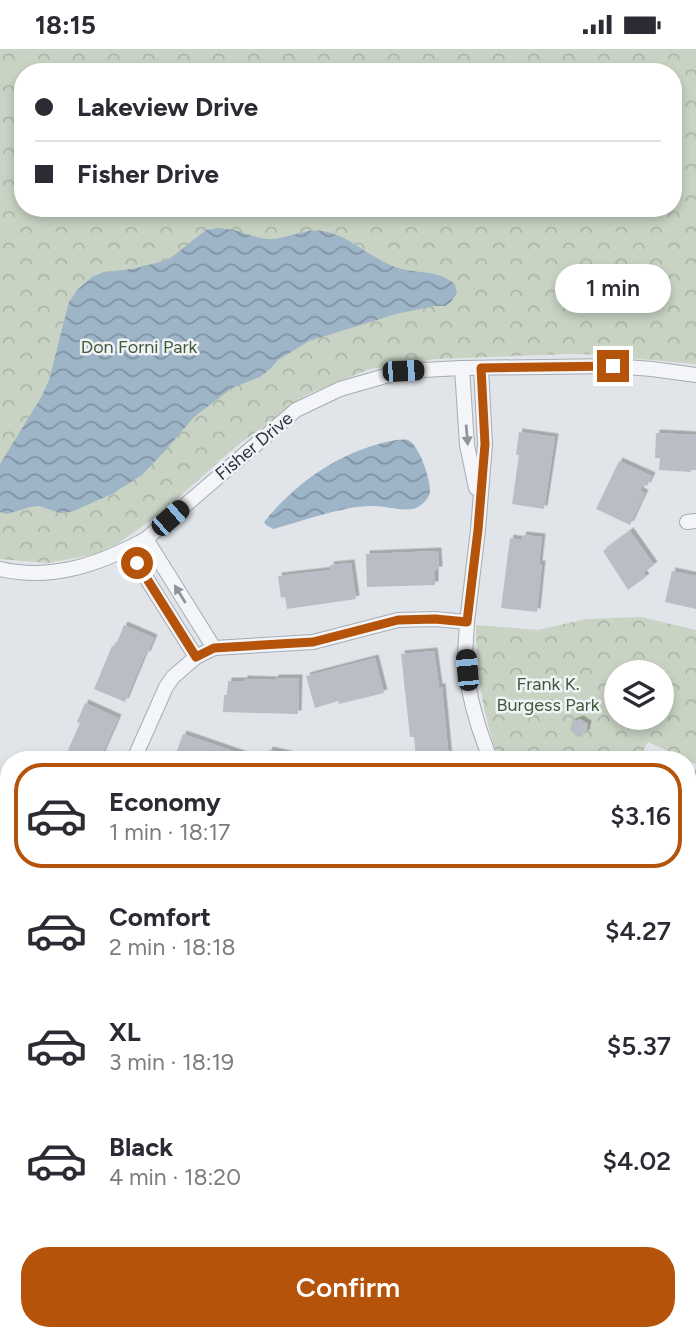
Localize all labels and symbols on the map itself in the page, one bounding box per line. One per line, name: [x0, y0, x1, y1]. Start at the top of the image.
callout: 1 min: [555, 265, 671, 313]
park label: Don Forni Park: [81, 336, 197, 358]
route end: [597, 350, 629, 382]
car: [382, 359, 425, 383]
street label: Fisher Drive: [211, 407, 297, 485]
one-way arrow: [462, 425, 473, 447]
car: [148, 496, 193, 540]
route start: [121, 547, 153, 579]
one-way arrow: [174, 584, 187, 603]
car: [455, 648, 480, 692]
park label: Frank K. Burgess Park: [497, 673, 600, 716]

